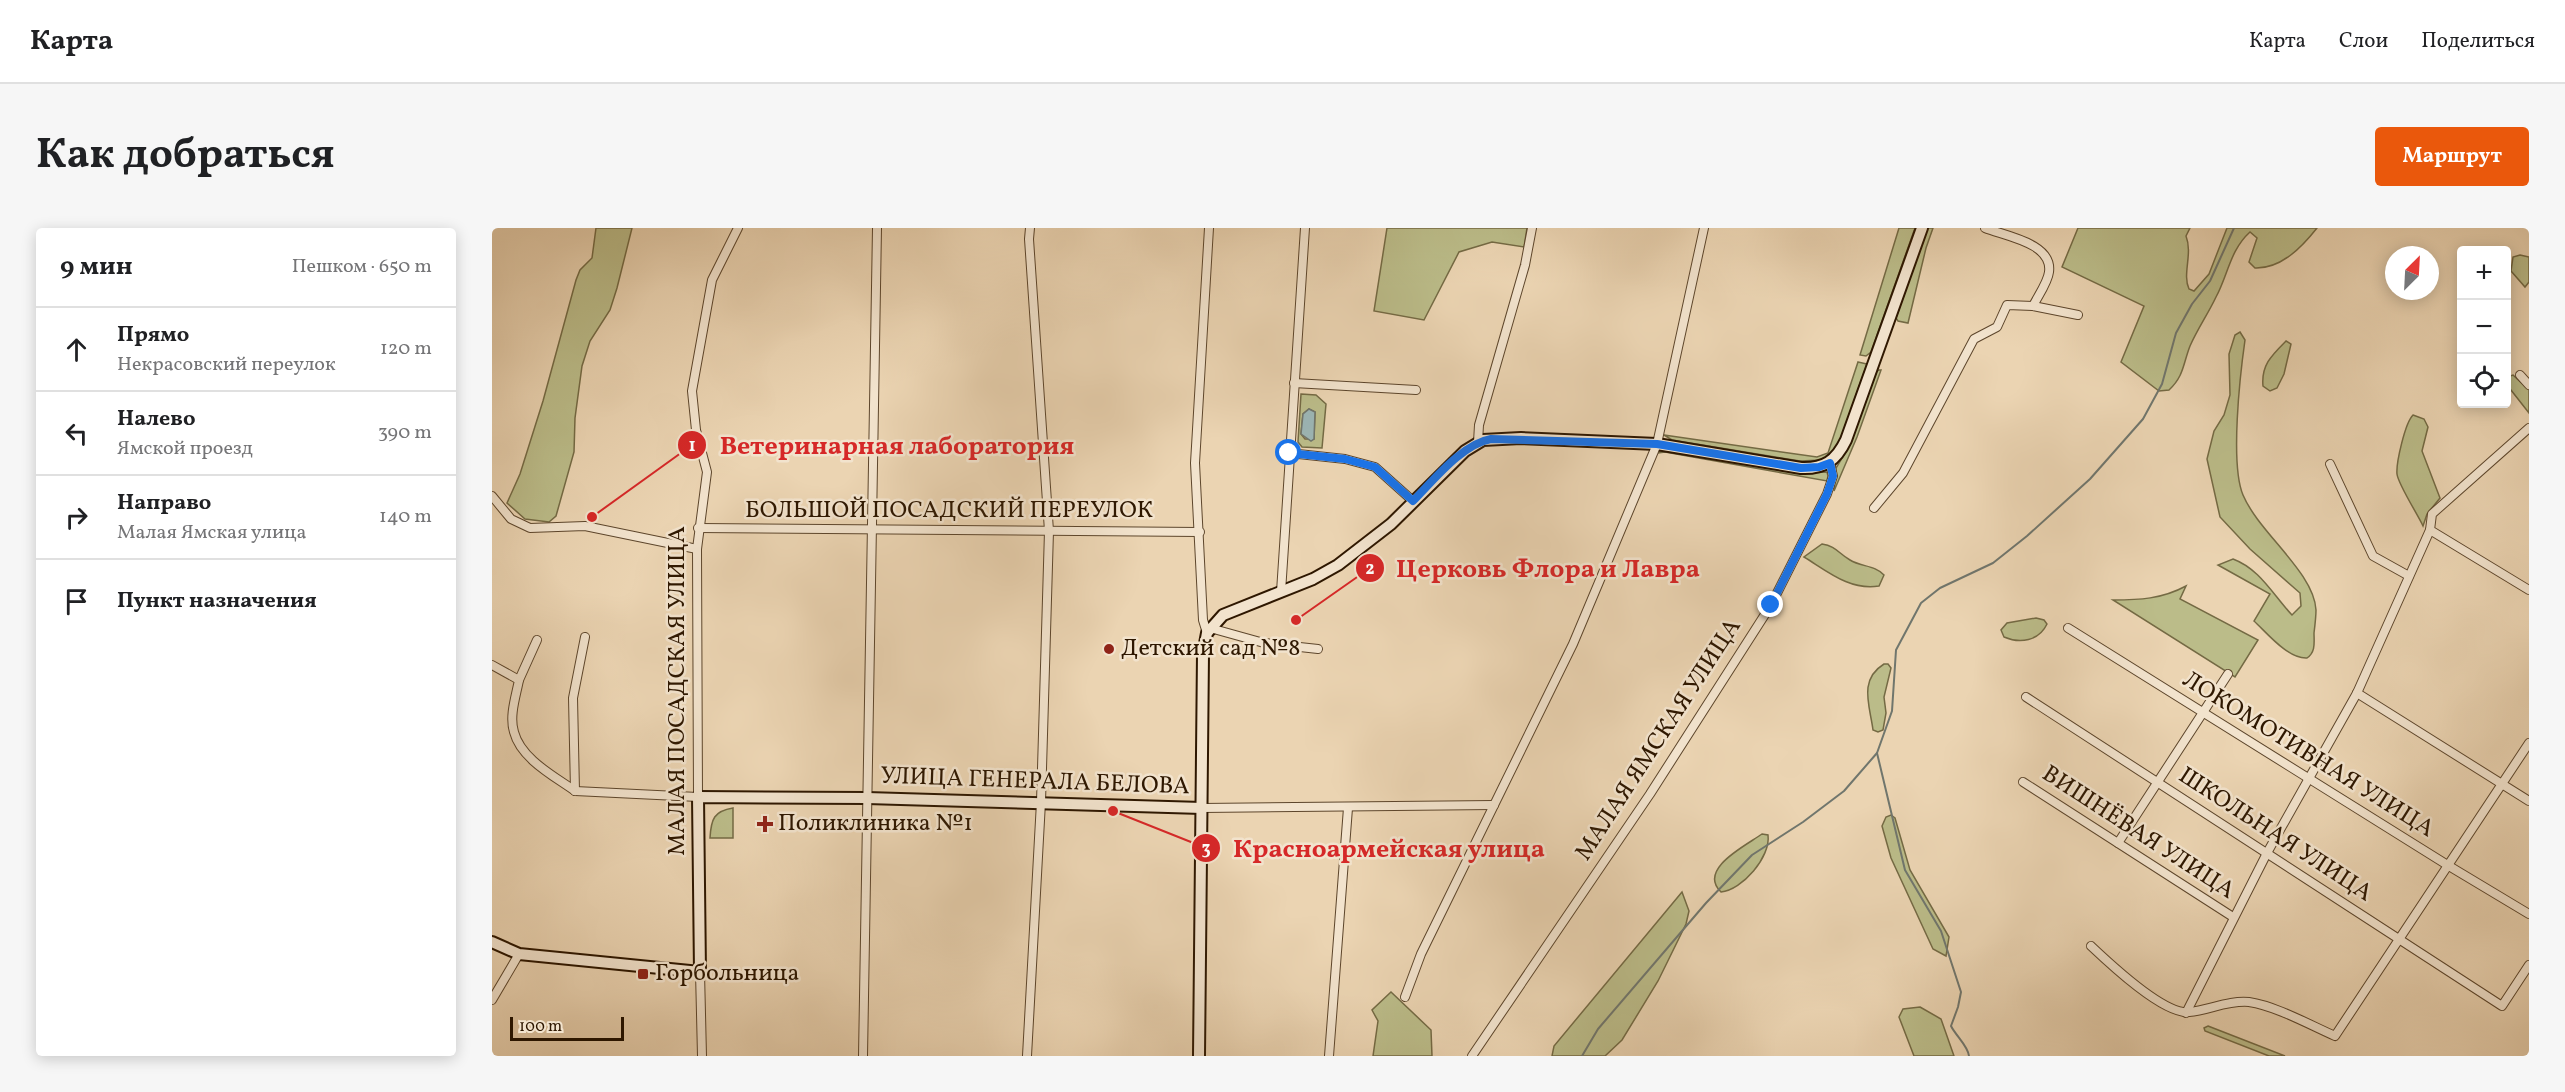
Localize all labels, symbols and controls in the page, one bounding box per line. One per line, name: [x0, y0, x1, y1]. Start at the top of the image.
text: Карта: [30, 22, 113, 61]
text: Карта: [2249, 27, 2306, 56]
text: Слои: [2339, 27, 2388, 56]
text: Поделиться: [2421, 27, 2535, 56]
text: Как добраться: [36, 127, 335, 186]
button: Маршрут: [2375, 127, 2529, 186]
north arrow: [2385, 246, 2439, 300]
map controls: [2457, 246, 2511, 408]
button: +: [2457, 246, 2511, 300]
text: 9 мин: [60, 249, 133, 285]
text: Пешком · 650 m: [292, 253, 432, 281]
button: −: [2457, 300, 2511, 354]
text: Прямо: [117, 320, 189, 351]
icon: ahead: [60, 333, 93, 366]
text: 120 m: [380, 335, 432, 363]
text: Некрасовский переулок: [117, 351, 336, 379]
button: locate: [2457, 354, 2511, 408]
text: Налево: [117, 404, 196, 435]
icon: left: [60, 417, 93, 450]
text: 390 m: [378, 419, 432, 447]
callout: Ветеринарная лаборатория: [677, 423, 1086, 467]
text: Ветеринарная лаборатория: [720, 429, 1074, 465]
text: 1: [688, 434, 696, 459]
text: Ямской проезд: [117, 435, 253, 463]
route start: [1275, 439, 1301, 465]
text: Направо: [117, 488, 211, 519]
street label: БОЛЬШОЙ ПОСАДСКИЙ ПЕРЕУЛОК: [745, 494, 1153, 528]
icon: right: [60, 501, 93, 534]
text: 140 m: [379, 503, 432, 531]
text: Малая Ямская улица: [117, 519, 307, 547]
street label: МАЛАЯ ПОСАДСКАЯ УЛИЦА: [661, 526, 695, 856]
callout: Церковь Флора и Лавра: [1355, 546, 1712, 590]
text: Церковь Флора и Лавра: [1396, 552, 1700, 588]
text: 2: [1365, 557, 1375, 582]
icon: arrive: [60, 585, 93, 618]
text: Пункт назначения: [117, 586, 317, 617]
route end: [1757, 591, 1783, 617]
street label: МАЛАЯ ЯМСКАЯ УЛИЦА: [1568, 612, 1750, 868]
place label: Детский сад №8: [1121, 632, 1301, 666]
marker: Детский сад №8: [1102, 642, 1116, 656]
street label: ЛОКОМОТИВНАЯ УЛИЦА: [2176, 663, 2441, 847]
street label: ВИШНЁВАЯ УЛИЦА: [2035, 758, 2241, 908]
street label: ШКОЛЬНАЯ УЛИЦА: [2171, 759, 2379, 911]
street label: УЛИЦА ГЕНЕРАЛА БЕЛОВА: [880, 760, 1190, 804]
place label: Поликлиника №1: [778, 807, 973, 841]
marker: Поликлиника №1: [756, 815, 774, 833]
callout: Красноармейская улица: [1191, 826, 1558, 870]
text: Красноармейская улица: [1233, 832, 1545, 868]
text: 3: [1201, 837, 1211, 862]
place label: Горбольница: [655, 957, 800, 991]
marker: Горбольница: [636, 967, 650, 981]
scale bar: [510, 1014, 624, 1042]
text: 100 m: [519, 1016, 562, 1038]

